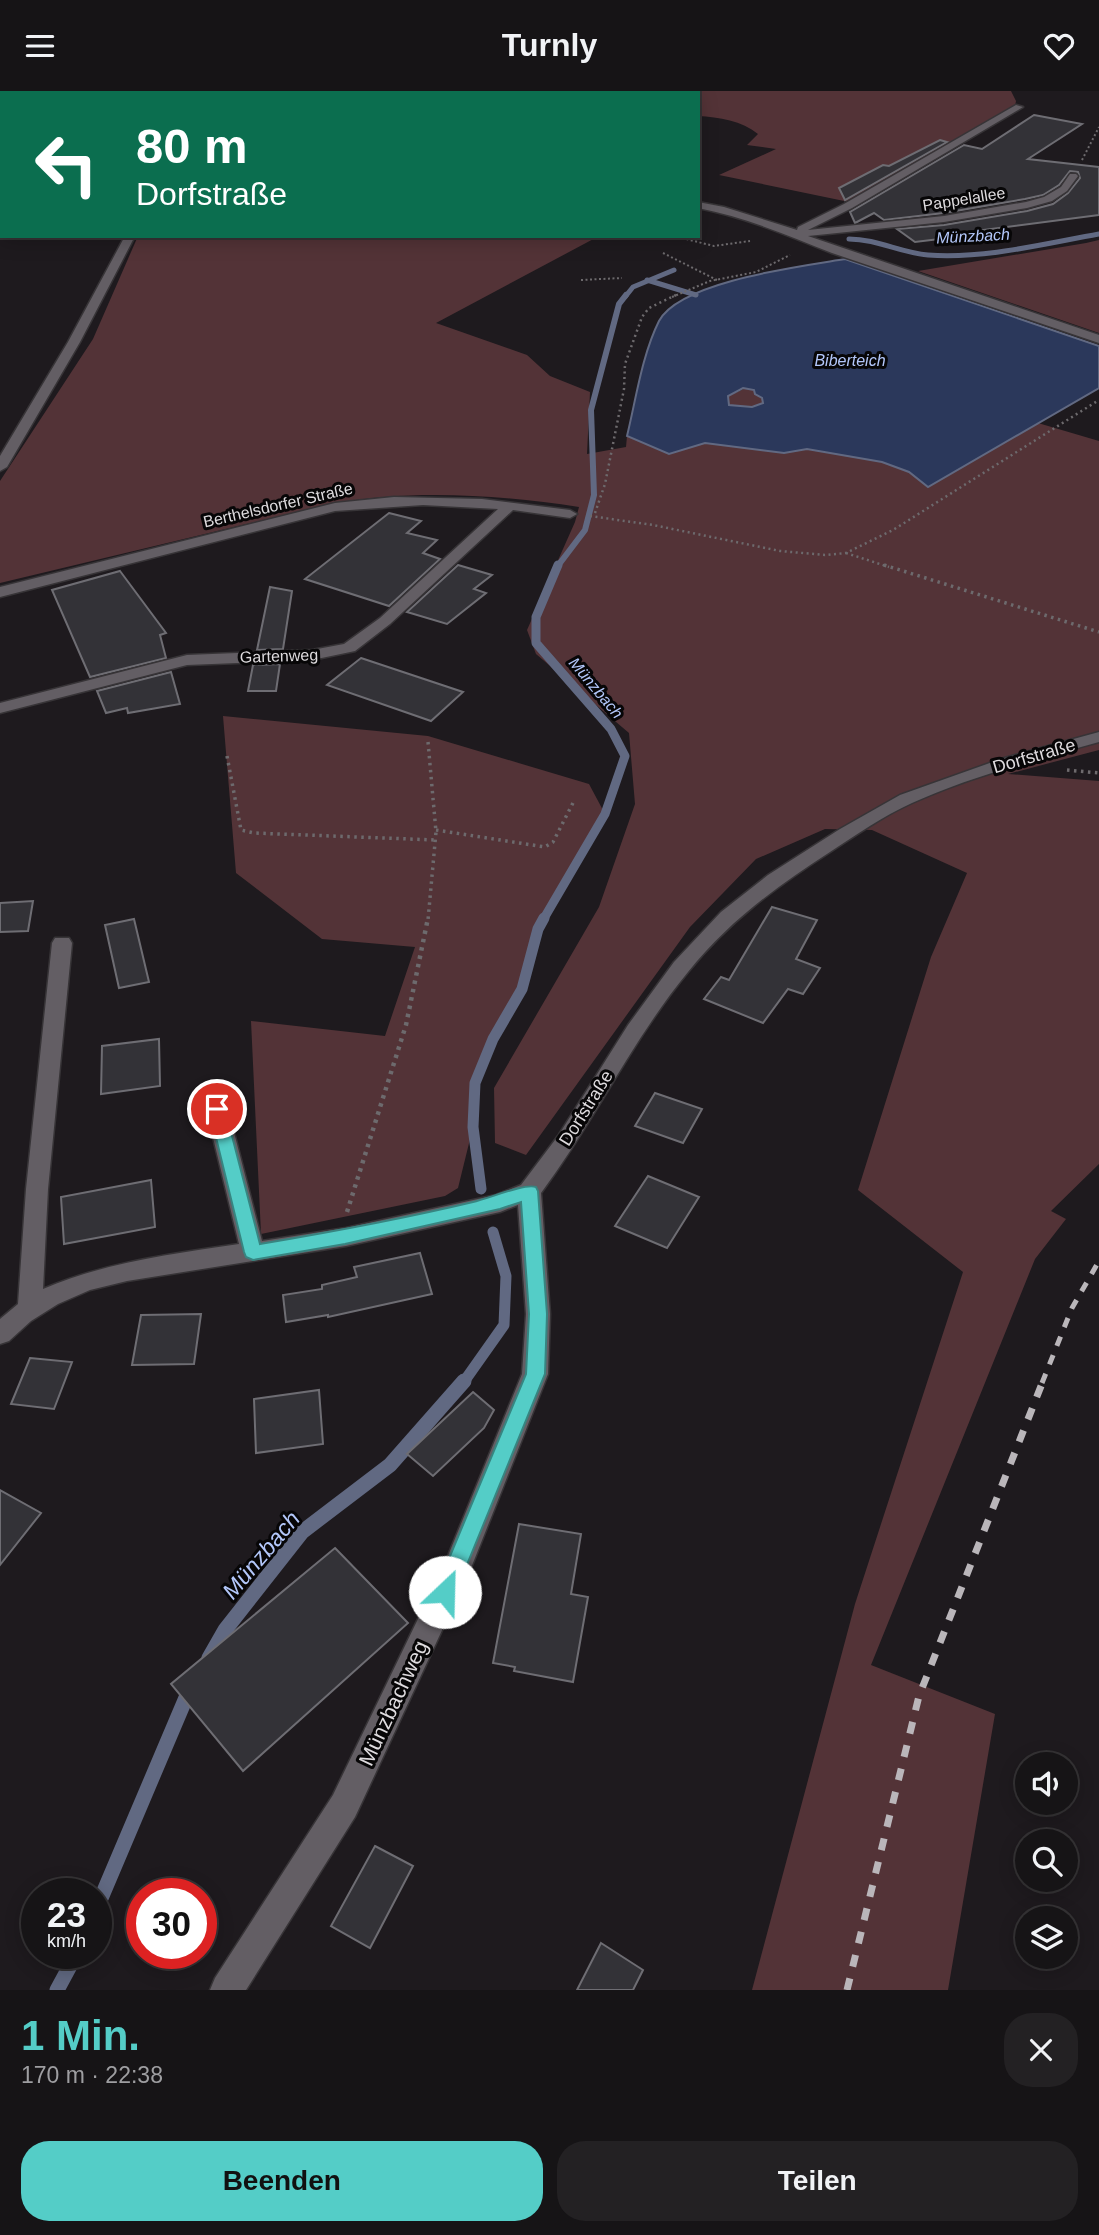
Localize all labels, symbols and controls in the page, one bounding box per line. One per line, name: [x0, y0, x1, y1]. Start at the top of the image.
icon: menu: [21, 27, 59, 65]
text: Turnly: [502, 27, 597, 63]
icon: heart: [1040, 27, 1078, 65]
icon: left: [21, 119, 112, 210]
text: 80 m: [136, 119, 248, 173]
text: Dorfstraße: [136, 176, 287, 212]
street label: Pappelallee: [921, 184, 1007, 214]
water label: Münzbach: [936, 226, 1010, 246]
water label: Biberteich: [814, 352, 886, 369]
street label: Berthelsdorfer Straße: [202, 479, 355, 530]
street label: Gartenweg: [240, 646, 318, 666]
water label: Münzbach: [566, 654, 626, 722]
street label: Dorfstraße: [990, 735, 1078, 777]
street label: Dorfstraße: [555, 1067, 617, 1149]
pin: [187, 1079, 247, 1139]
icon: arrive: [198, 1090, 236, 1128]
water label: Münzbach: [217, 1506, 305, 1604]
position arrow: [408, 1555, 482, 1629]
street label: Münzbachweg: [354, 1637, 432, 1769]
map controls: [1015, 1752, 1078, 1969]
button: sound: [1015, 1752, 1078, 1815]
button: search: [1015, 1829, 1078, 1892]
speed limit sign: 30: [126, 1878, 217, 1969]
text: 23: [47, 1895, 86, 1934]
button: layers: [1015, 1906, 1078, 1969]
text: km/h: [47, 1931, 86, 1951]
text: 1 Min.: [21, 2012, 140, 2059]
button: close: [1004, 2013, 1078, 2087]
text: 170 m · 22:38: [21, 2062, 163, 2088]
button: Beenden: [21, 2141, 543, 2221]
button: Teilen: [557, 2141, 1078, 2221]

